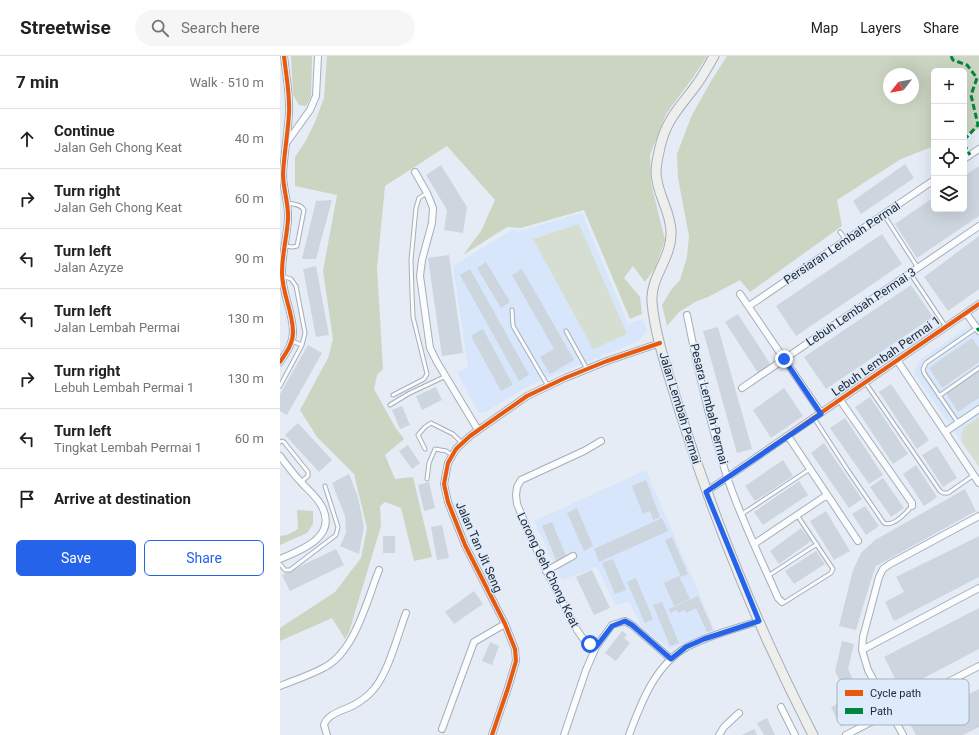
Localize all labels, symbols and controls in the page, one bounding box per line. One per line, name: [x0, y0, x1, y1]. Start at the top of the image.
search box: [135, 10, 415, 46]
text: Streetwise: [20, 16, 111, 39]
icon: search: [149, 17, 171, 39]
text: Search here: [181, 19, 260, 37]
text: Map: [811, 20, 838, 36]
text: Layers: [860, 20, 901, 36]
text: Share: [923, 20, 959, 36]
north arrow: [883, 68, 919, 104]
map controls: [931, 68, 967, 212]
button: +: [931, 68, 967, 104]
text: 7 min: [16, 72, 59, 92]
text: Walk · 510 m: [189, 75, 264, 90]
button: −: [931, 104, 967, 140]
text: Continue: [54, 122, 115, 140]
icon: ahead: [16, 128, 38, 150]
text: 40 m: [235, 131, 264, 146]
text: Jalan Geh Chong Keat: [54, 140, 182, 155]
button: locate: [931, 140, 967, 176]
button: layers: [931, 176, 967, 212]
text: Turn right: [54, 182, 120, 200]
icon: right: [16, 188, 38, 210]
text: 60 m: [235, 191, 264, 206]
street label: Persiaran Lembah Permai: [781, 199, 903, 287]
text: Jalan Geh Chong Keat: [54, 200, 182, 215]
text: Turn left: [54, 242, 111, 260]
icon: left: [16, 248, 38, 270]
text: 90 m: [235, 251, 264, 266]
text: Jalan Azyze: [54, 260, 123, 275]
street label: Lebuh Lembah Permai 3: [803, 265, 919, 349]
text: Turn left: [54, 302, 111, 320]
icon: left: [16, 308, 38, 330]
text: 130 m: [227, 311, 264, 326]
street label: Lebuh Lembah Permai 1: [829, 313, 943, 399]
text: Jalan Lembah Permai: [54, 320, 180, 335]
street label: Pesara Lembah Permai: [687, 342, 731, 466]
street label: Jalan Lembah Permai: [656, 350, 704, 466]
route end: [775, 350, 793, 368]
text: Turn right: [54, 362, 120, 380]
icon: right: [16, 368, 38, 390]
text: 130 m: [227, 371, 264, 386]
text: Lebuh Lembah Permai 1: [54, 380, 194, 395]
text: Turn left: [54, 422, 111, 440]
icon: left: [16, 428, 38, 450]
text: 60 m: [235, 431, 264, 446]
text: Tingkat Lembah Permai 1: [54, 440, 202, 455]
icon: arrive: [16, 488, 38, 510]
text: Arrive at destination: [54, 490, 191, 508]
street label: Jalan Tan Jit Seng: [453, 499, 505, 595]
street label: Lorong Geh Chong Keat: [514, 510, 582, 630]
button: Save: [16, 540, 136, 576]
button: Share: [144, 540, 264, 576]
route start: [581, 635, 599, 653]
legend: [837, 679, 969, 725]
text: Cycle path: [870, 687, 921, 700]
text: Path: [870, 705, 893, 718]

